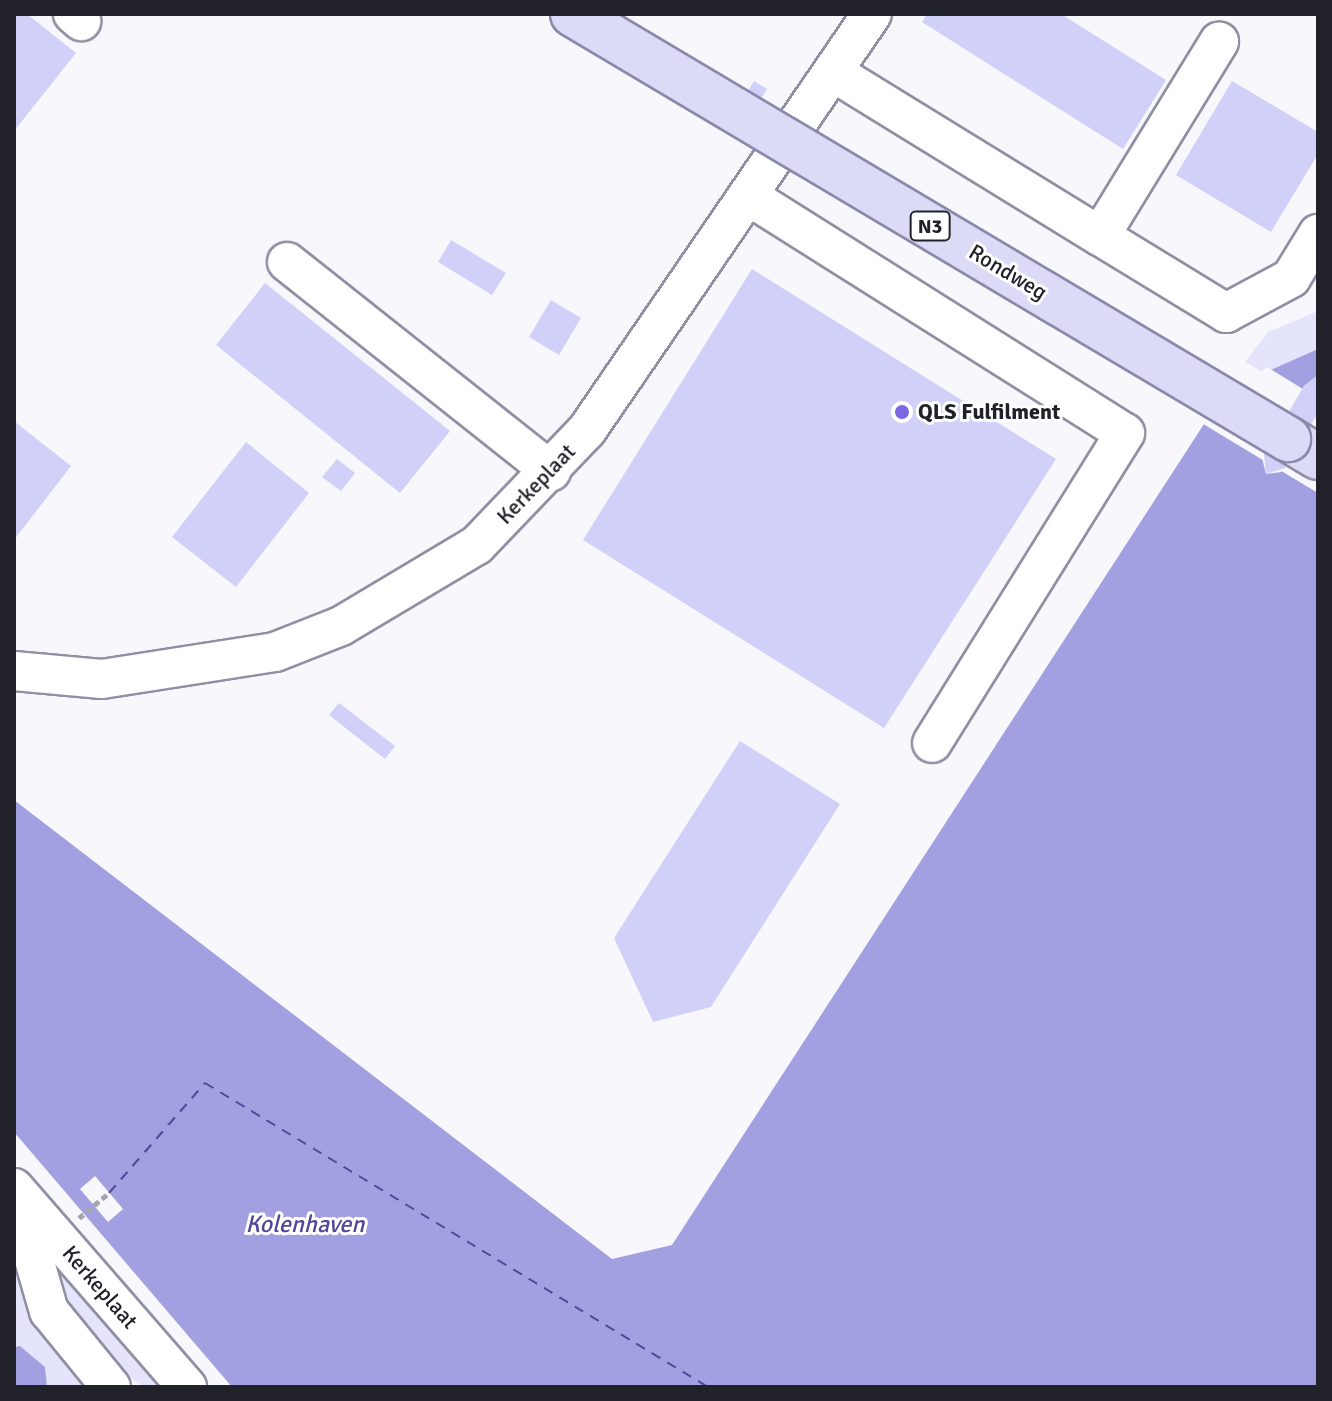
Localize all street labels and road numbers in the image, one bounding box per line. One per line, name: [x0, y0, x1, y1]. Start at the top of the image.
road number: N3: [908, 210, 952, 242]
street label: Rondweg: [964, 238, 1052, 306]
street label: Kerkeplaat: [491, 438, 581, 530]
street label: Kerkeplaat: [57, 1240, 143, 1334]

